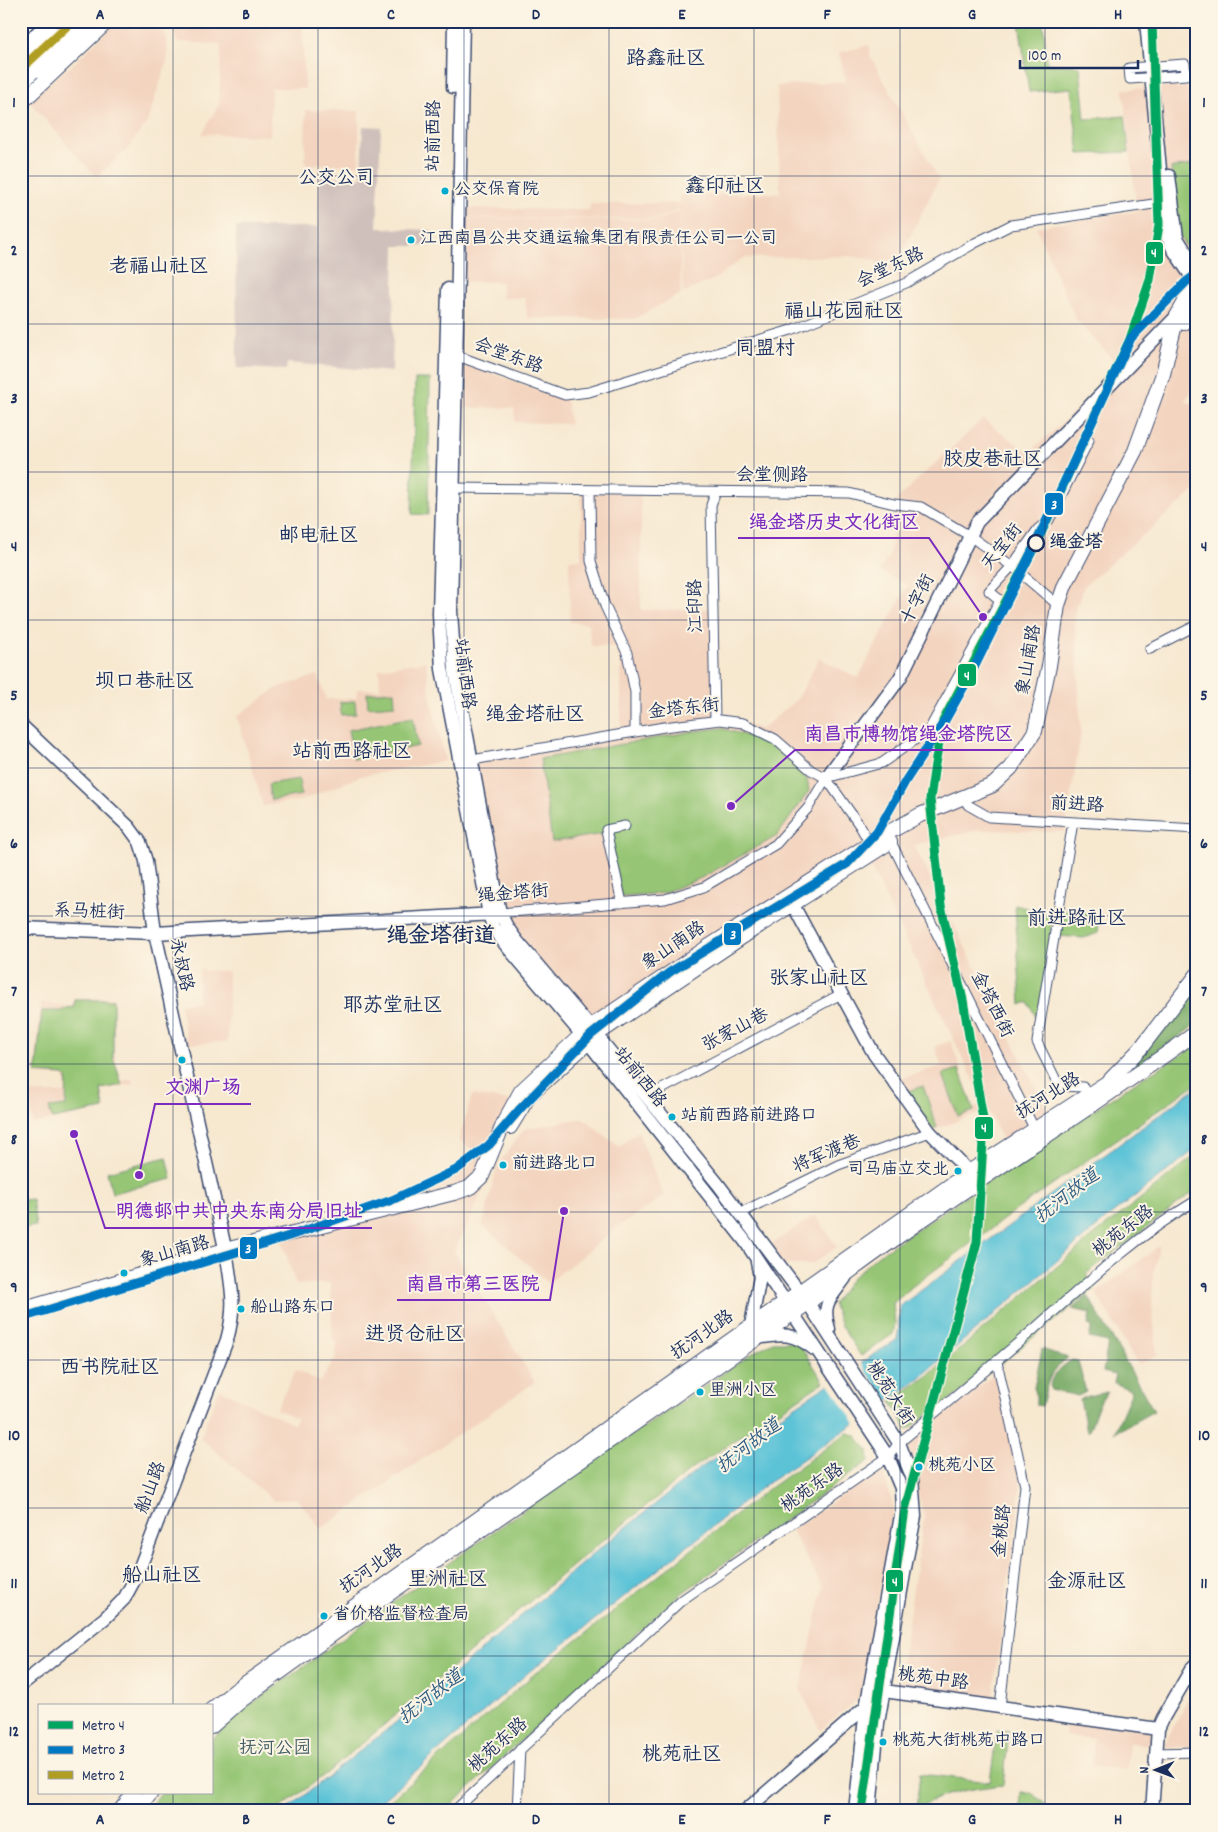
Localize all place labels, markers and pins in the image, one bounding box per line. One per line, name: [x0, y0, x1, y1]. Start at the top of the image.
place label: 公交保育院: [454, 179, 539, 203]
marker: 公交保育院: [440, 186, 450, 196]
place label: 江西南昌公共交通运输集团有限责任公司一公司: [420, 228, 777, 252]
marker: 江西南昌公共交通运输集团有限责任公司一公司: [406, 235, 416, 245]
callout: 绳金塔历史文化街区: [738, 504, 929, 538]
place label: 绳金塔: [1049, 531, 1103, 556]
marker: 绳金塔: [1027, 534, 1045, 552]
callout: 南昌市博物馆绳金塔院区: [795, 716, 1024, 750]
unlabelled marker: [177, 1055, 187, 1065]
callout: 文渊广场: [155, 1070, 251, 1104]
place label: 站前西路前进路口: [681, 1105, 817, 1129]
marker: 站前西路前进路口: [667, 1112, 677, 1122]
place label: 前进路北口: [512, 1153, 597, 1177]
place label: 司马庙立交北: [847, 1159, 949, 1183]
marker: 前进路北口: [498, 1160, 508, 1170]
marker: 司马庙立交北: [953, 1166, 963, 1176]
callout: 明德邨中共中央东南分局旧址: [105, 1194, 372, 1228]
callout: 南昌市第三医院: [397, 1266, 550, 1300]
unlabelled marker: [119, 1268, 129, 1278]
place label: 船山路东口: [250, 1297, 335, 1321]
marker: 船山路东口: [236, 1304, 246, 1314]
place label: 里洲小区: [709, 1380, 777, 1404]
marker: 里洲小区: [695, 1387, 705, 1397]
place label: 桃苑小区: [928, 1455, 996, 1479]
marker: 桃苑小区: [914, 1462, 924, 1472]
place label: 省价格监督检查局: [333, 1604, 469, 1628]
marker: 省价格监督检查局: [319, 1611, 329, 1621]
place label: 桃苑大街桃苑中路口: [892, 1730, 1045, 1754]
marker: 桃苑大街桃苑中路口: [878, 1737, 888, 1747]

